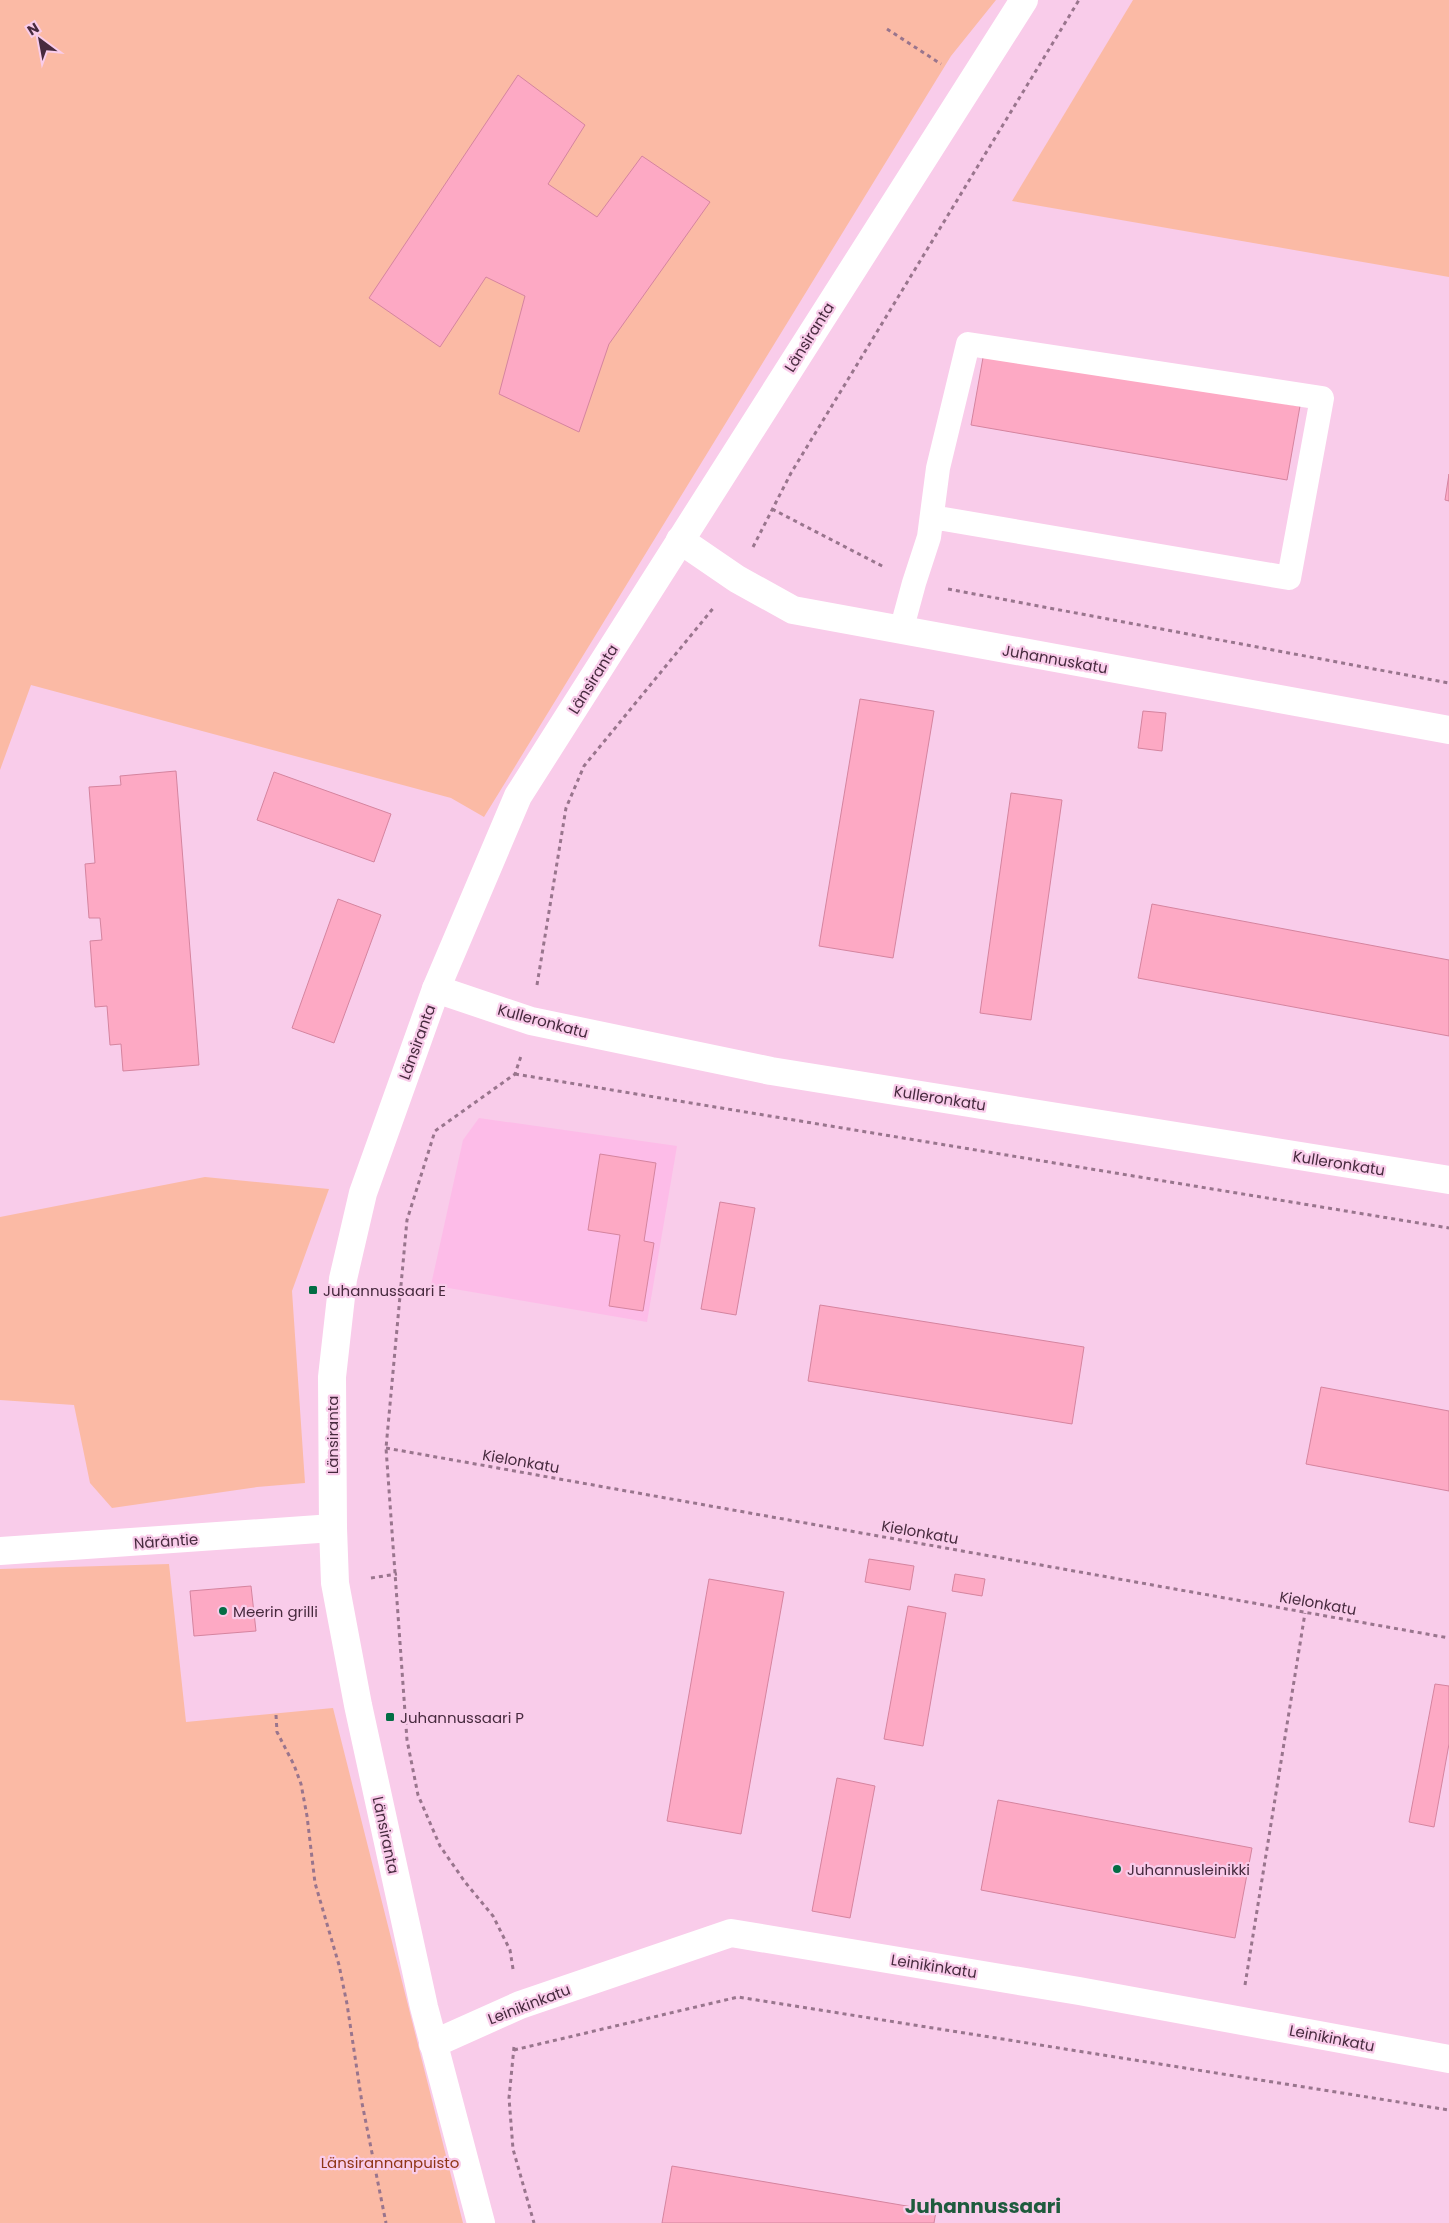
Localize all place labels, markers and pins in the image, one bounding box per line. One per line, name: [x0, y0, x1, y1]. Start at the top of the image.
place label: Juhannussaari E: [323, 1280, 446, 1301]
marker: Juhannussaari E: [307, 1284, 319, 1296]
place label: Meerin grilli: [233, 1601, 318, 1622]
marker: Meerin grilli: [217, 1605, 229, 1617]
place label: Juhannussaari P: [400, 1707, 524, 1728]
marker: Juhannussaari P: [384, 1711, 396, 1723]
place label: Juhannusleinikki: [1127, 1859, 1250, 1880]
marker: Juhannusleinikki: [1111, 1863, 1123, 1875]

